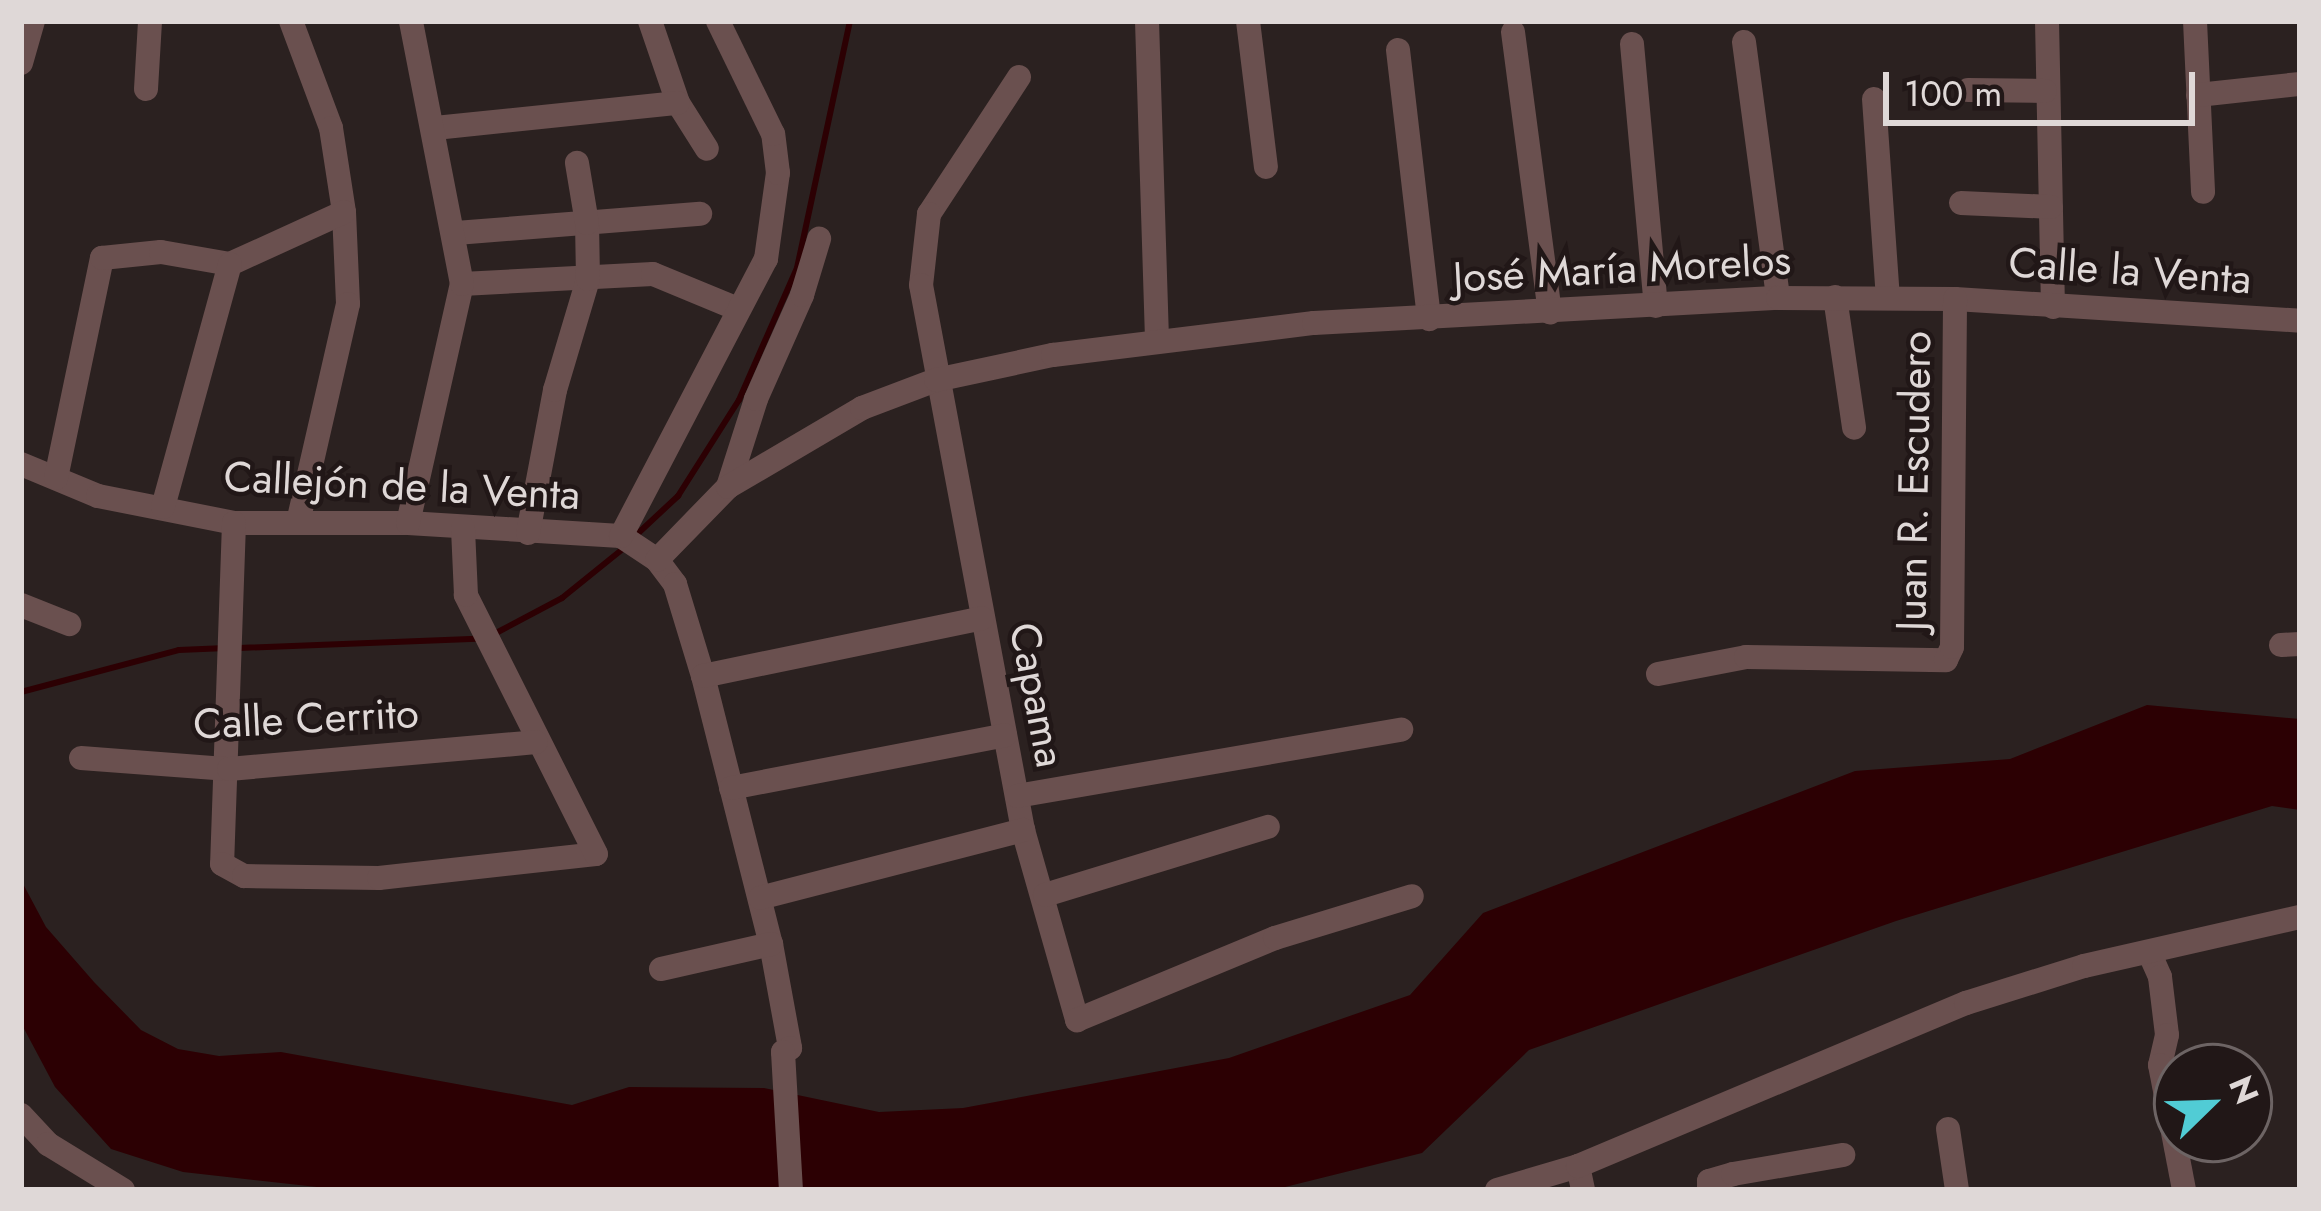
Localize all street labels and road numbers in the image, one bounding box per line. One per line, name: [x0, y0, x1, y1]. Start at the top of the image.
street label: José María Morelos: [1452, 235, 1792, 303]
street label: Calle la Venta: [2007, 237, 2253, 305]
street label: Juan R. Escudero: [1886, 331, 1942, 631]
street label: Callejón de la Venta: [222, 451, 582, 521]
street label: Capama: [998, 618, 1076, 772]
street label: Calle Cerrito: [192, 688, 420, 750]

